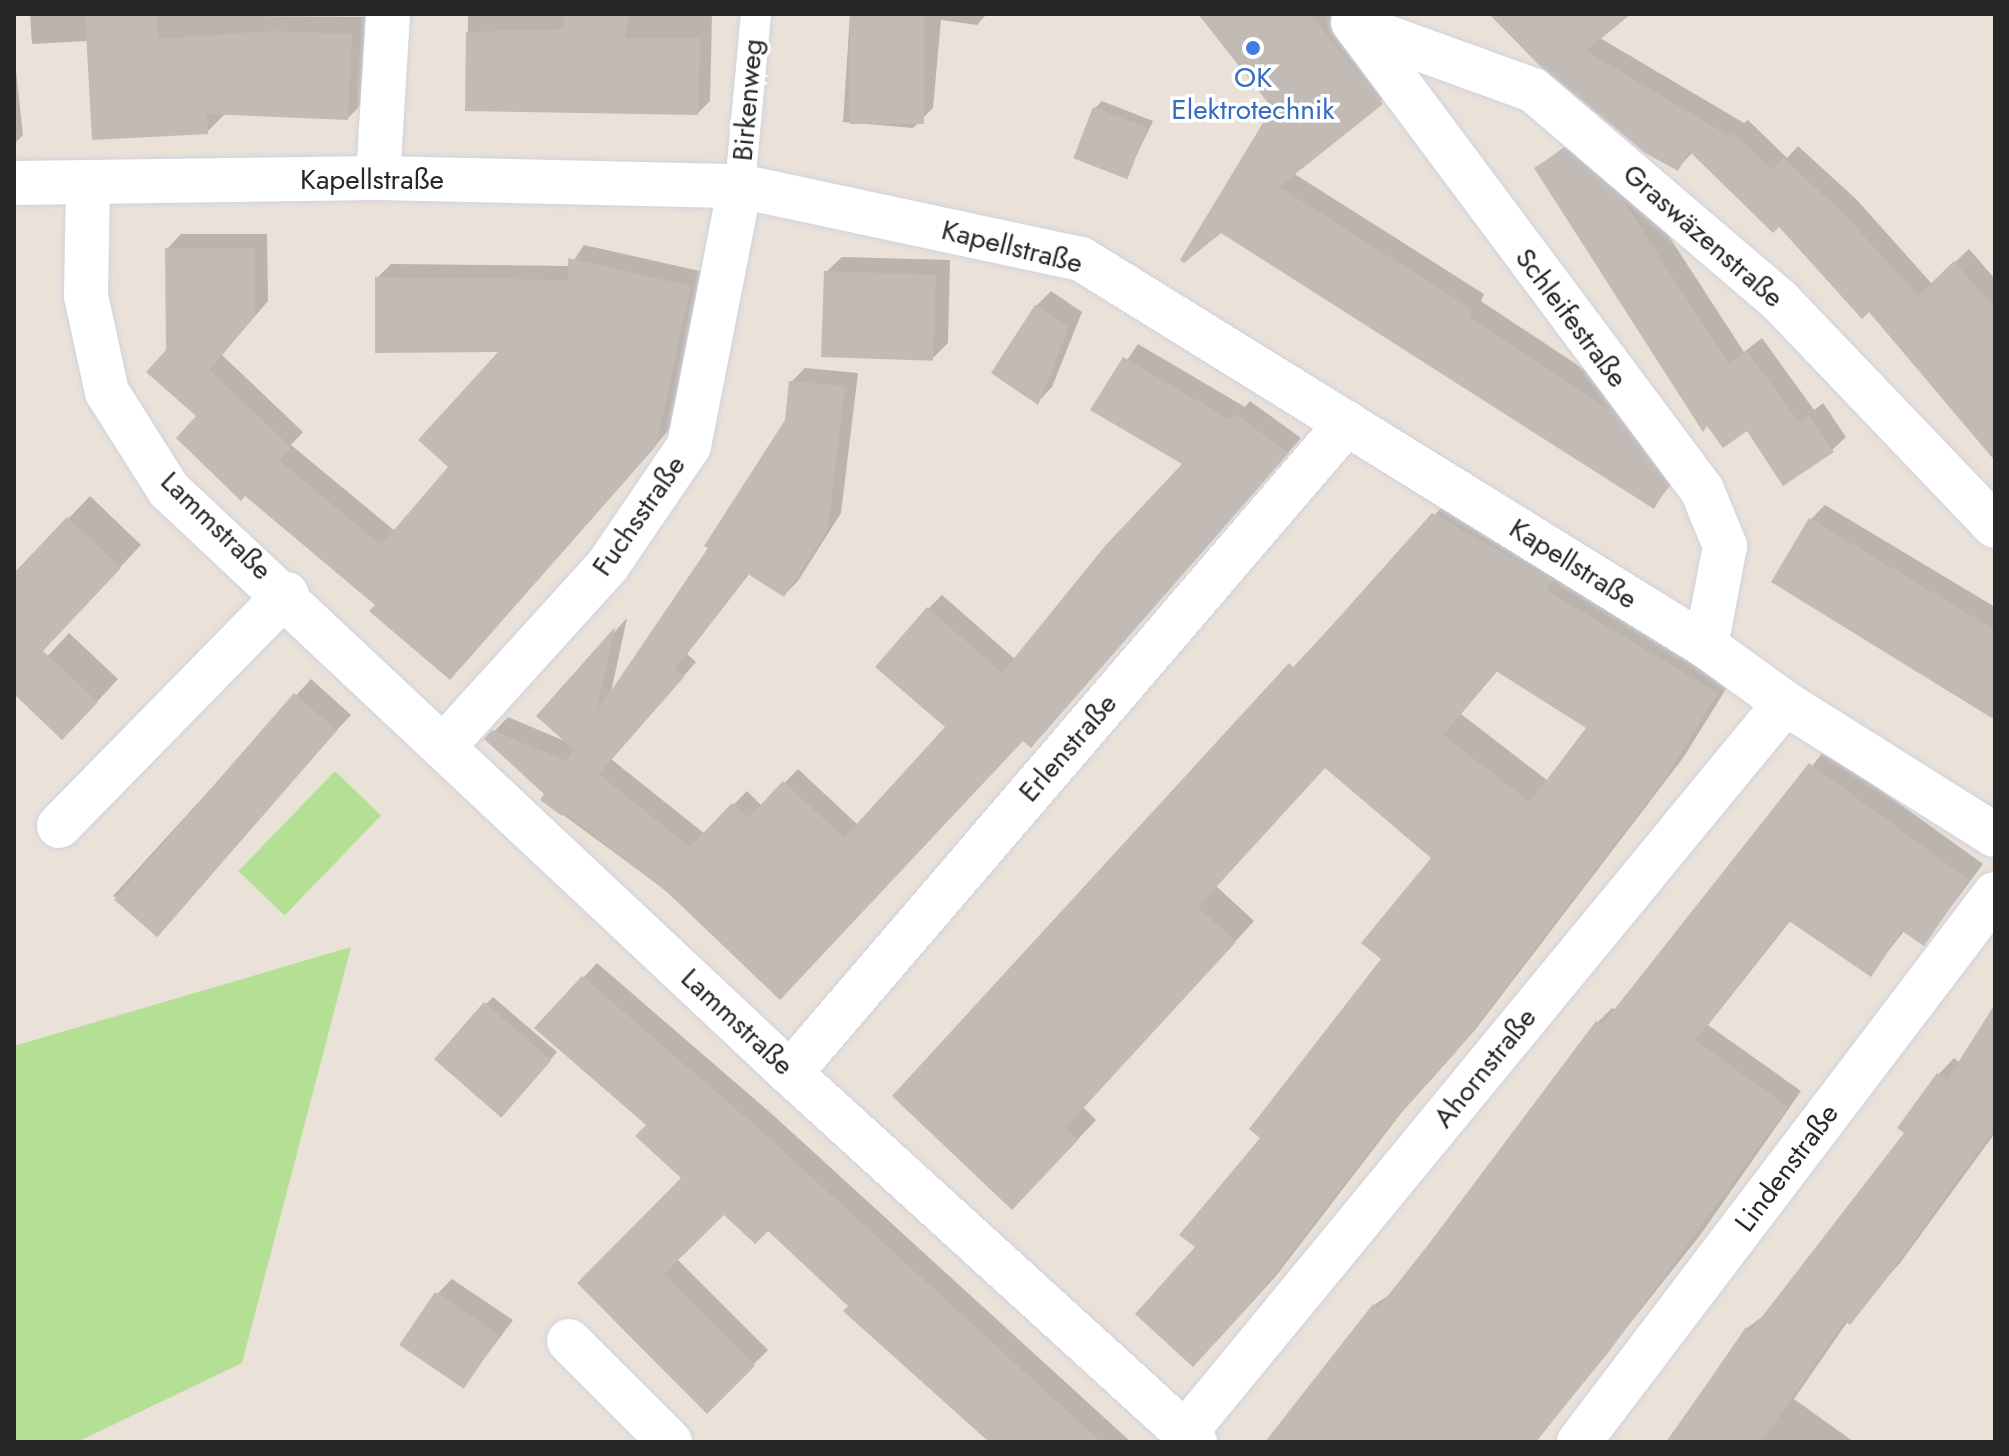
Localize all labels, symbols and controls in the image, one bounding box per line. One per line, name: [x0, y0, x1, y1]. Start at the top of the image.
street label: Birkenweg: [726, 38, 770, 162]
marker: OK Elektrotechnik: [1244, 39, 1262, 57]
place label: OK Elektrotechnik: [1171, 61, 1335, 127]
street label: Graswäzenstraße: [1616, 157, 1790, 315]
street label: Kapellstraße: [300, 163, 444, 197]
street label: Kapellstraße: [938, 213, 1086, 281]
street label: Schleifestraße: [1508, 242, 1634, 394]
street label: Fuchsstraße: [585, 450, 693, 582]
street label: Lammstraße: [154, 465, 278, 587]
street label: Kapellstraße: [1503, 512, 1643, 616]
street label: Erlenstraße: [1012, 687, 1124, 809]
street label: Lammstraße: [674, 962, 800, 1082]
street label: Ahornstraße: [1427, 1001, 1543, 1135]
street label: Lindenstraße: [1728, 1098, 1846, 1238]

